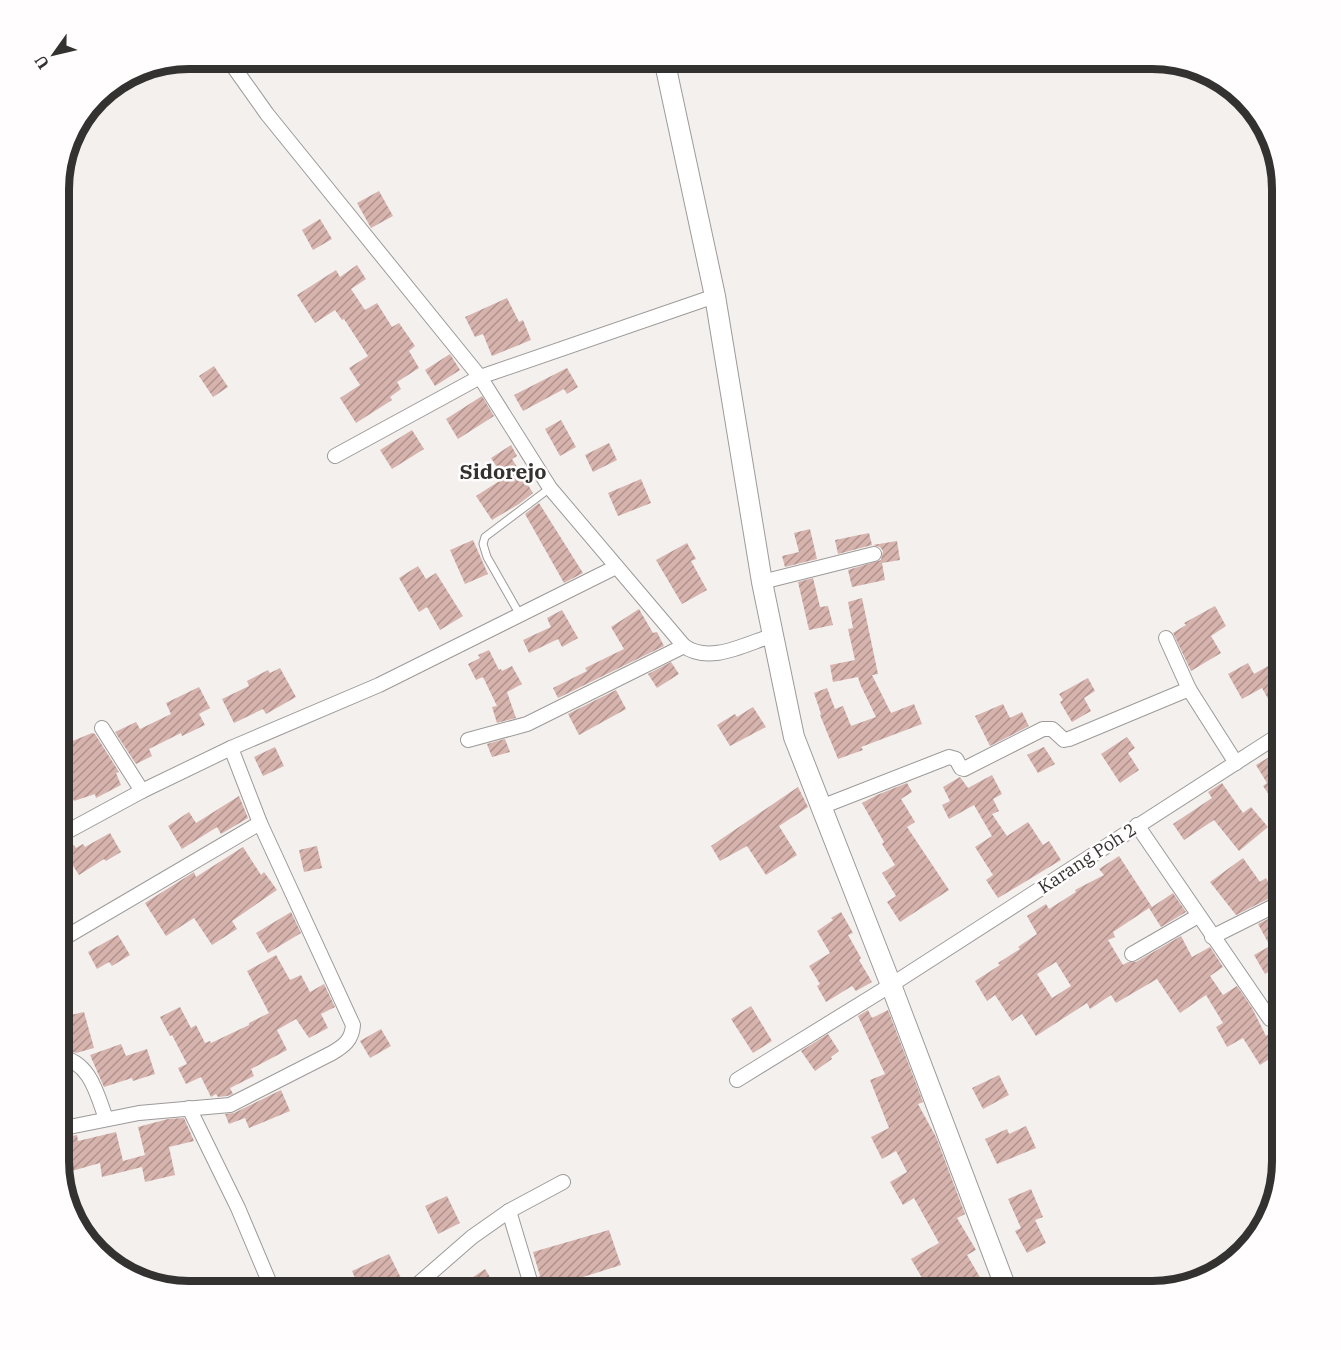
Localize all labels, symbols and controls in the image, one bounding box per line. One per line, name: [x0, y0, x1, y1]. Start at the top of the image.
north arrow: [24, 24, 84, 84]
text: U: [30, 52, 53, 73]
district label: Sidorejo: [460, 457, 546, 485]
street label: Karang Poh 2: [1033, 818, 1141, 898]

